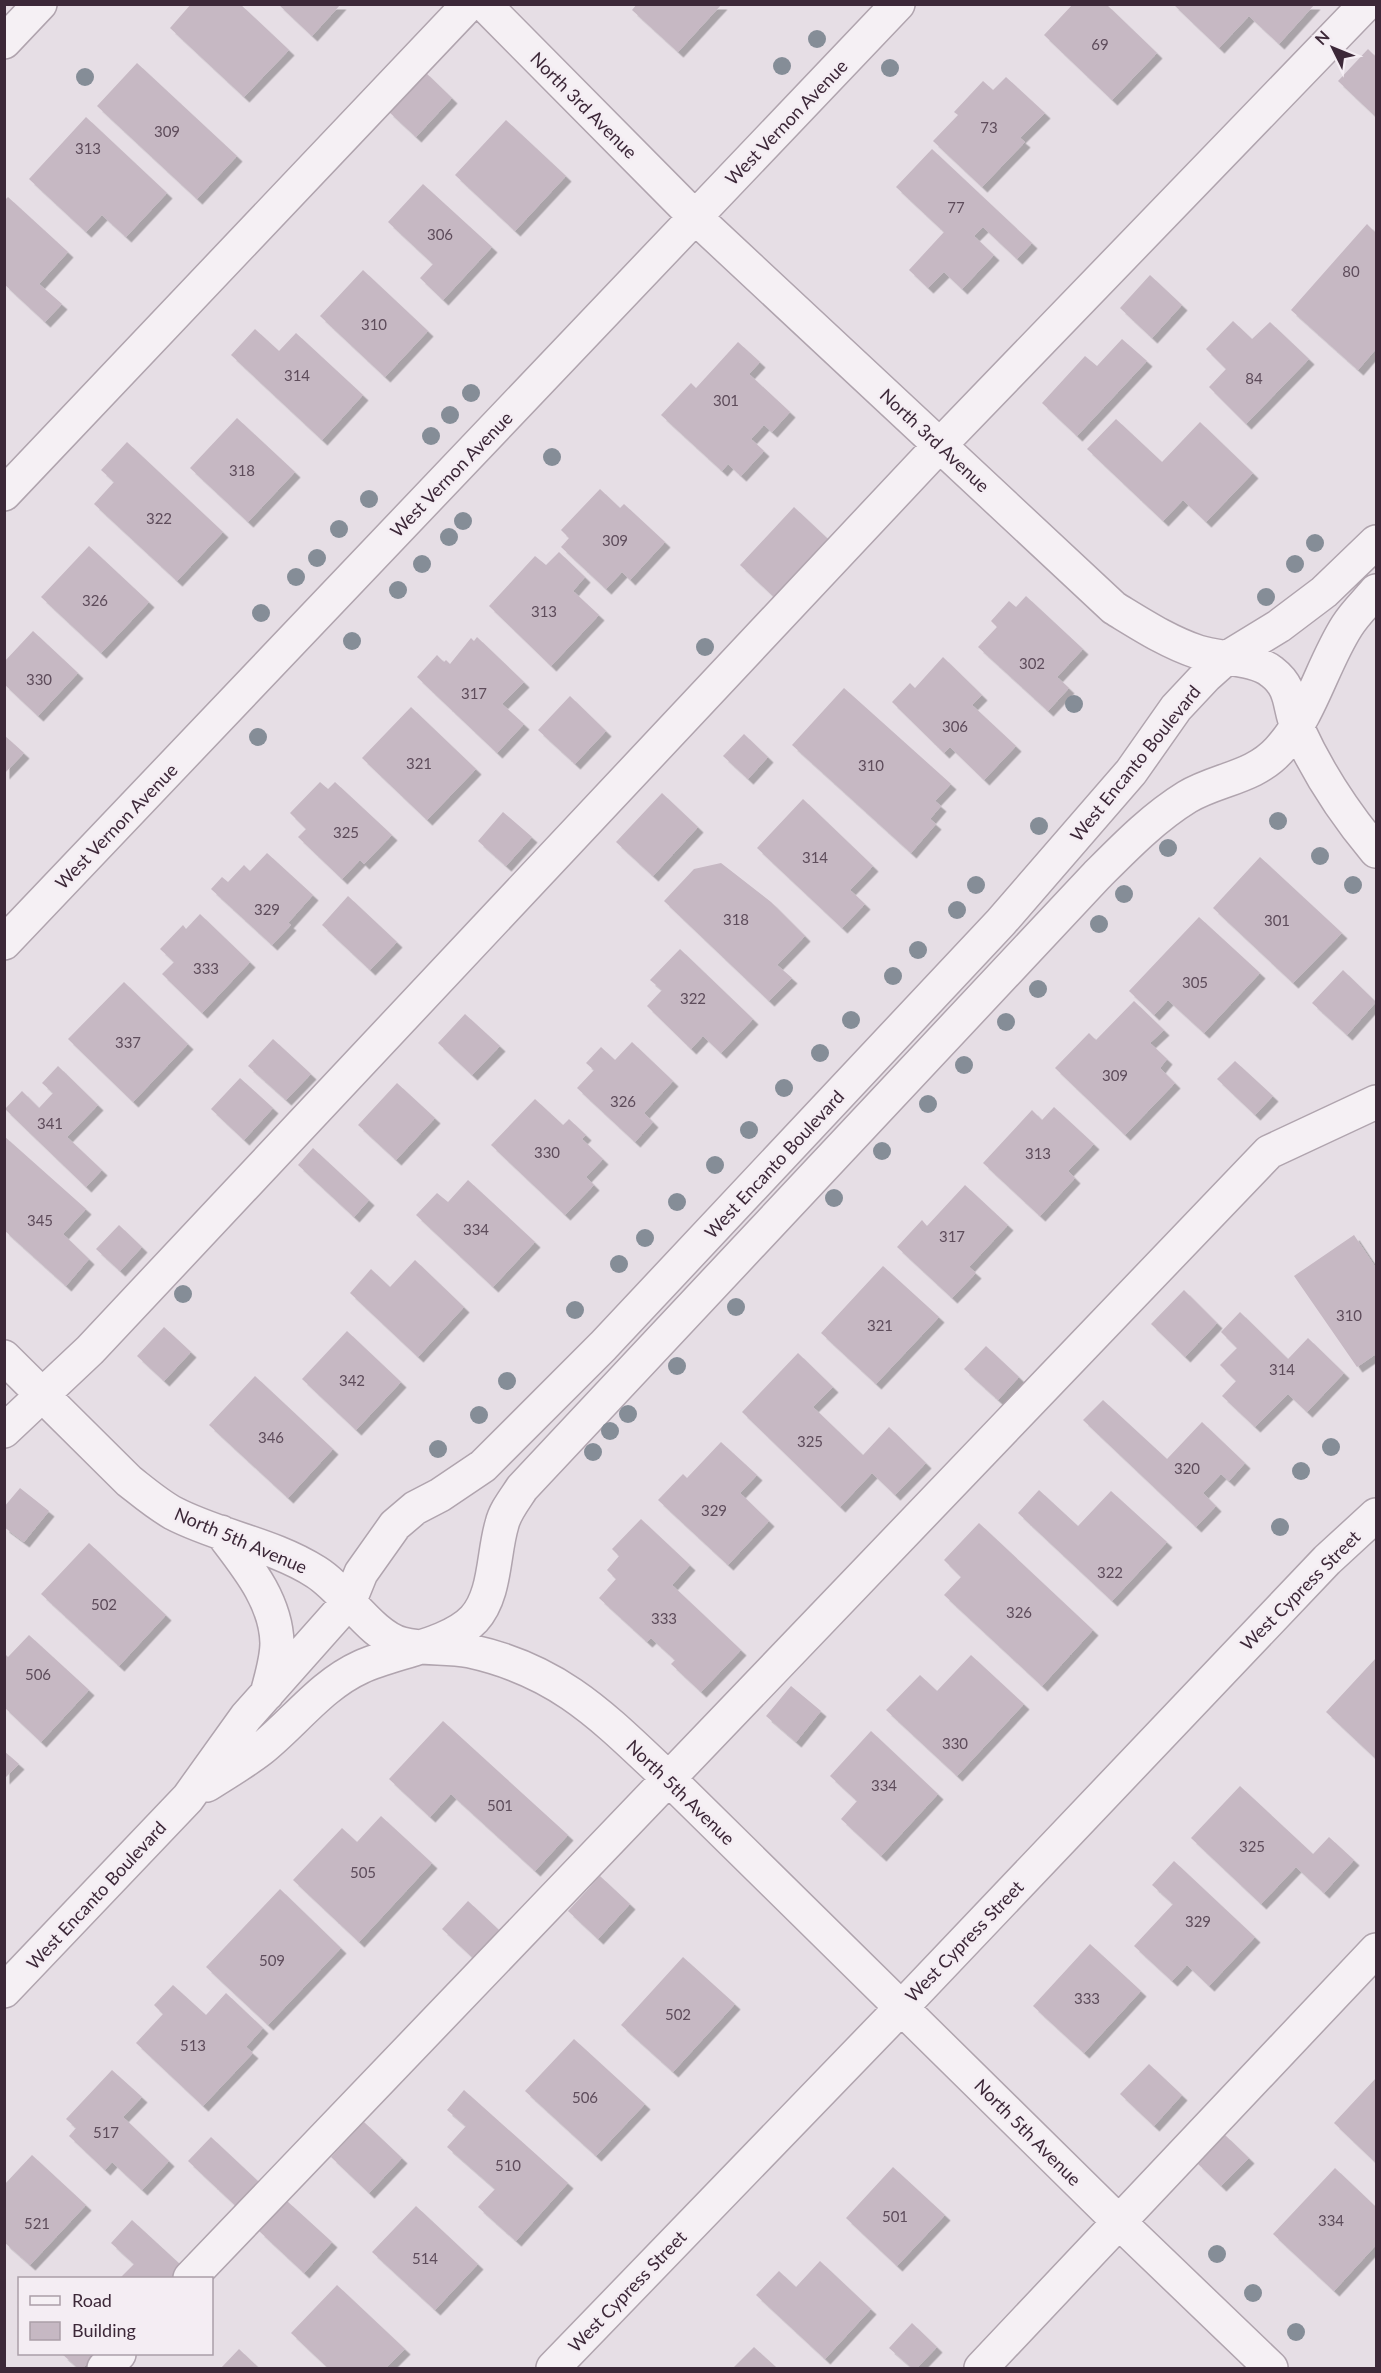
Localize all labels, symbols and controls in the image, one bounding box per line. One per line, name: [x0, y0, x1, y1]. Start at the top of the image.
north arrow: [1303, 18, 1363, 78]
text: N: [1311, 26, 1333, 48]
house number: 69: [1091, 35, 1109, 53]
street label: North 3rd Avenue: [526, 47, 642, 163]
street label: West Vernon Avenue: [720, 55, 852, 189]
house number: 73: [980, 118, 998, 136]
house number: 309: [154, 122, 180, 140]
house number: 313: [75, 139, 101, 157]
house number: 77: [947, 198, 965, 216]
house number: 306: [427, 225, 453, 243]
house number: 80: [1342, 262, 1360, 280]
house number: 310: [361, 315, 387, 333]
house number: 314: [284, 366, 310, 384]
house number: 84: [1245, 369, 1263, 387]
street label: North 3rd Avenue: [876, 384, 994, 496]
house number: 301: [713, 391, 739, 409]
street label: West Vernon Avenue: [385, 407, 517, 541]
house number: 318: [229, 461, 255, 479]
house number: 322: [146, 509, 172, 527]
house number: 309: [602, 531, 628, 549]
house number: 326: [82, 591, 108, 609]
house number: 313: [531, 602, 557, 620]
house number: 302: [1019, 654, 1045, 672]
house number: 330: [26, 670, 52, 688]
street label: West Encanto Boulevard: [1065, 681, 1205, 845]
house number: 317: [461, 684, 487, 702]
house number: 306: [942, 717, 968, 735]
house number: 321: [406, 754, 432, 772]
house number: 310: [858, 756, 884, 774]
street label: West Vernon Avenue: [50, 759, 182, 893]
house number: 325: [333, 823, 359, 841]
house number: 314: [802, 848, 828, 866]
house number: 329: [254, 900, 280, 918]
house number: 318: [723, 910, 749, 928]
house number: 301: [1264, 911, 1290, 929]
house number: 333: [193, 959, 219, 977]
house number: 305: [1182, 973, 1208, 991]
house number: 322: [680, 989, 706, 1007]
house number: 337: [115, 1033, 141, 1051]
house number: 309: [1102, 1066, 1128, 1084]
street label: West Encanto Boulevard: [700, 1085, 848, 1243]
house number: 326: [610, 1092, 636, 1110]
house number: 341: [37, 1114, 63, 1132]
house number: 330: [534, 1143, 560, 1161]
house number: 313: [1025, 1144, 1051, 1162]
house number: 345: [27, 1211, 53, 1229]
house number: 334: [463, 1220, 489, 1238]
house number: 317: [939, 1227, 965, 1245]
house number: 310: [1336, 1306, 1362, 1324]
house number: 321: [867, 1316, 893, 1334]
house number: 314: [1269, 1360, 1295, 1378]
house number: 342: [339, 1371, 365, 1389]
house number: 346: [258, 1428, 284, 1446]
house number: 325: [797, 1432, 823, 1450]
house number: 320: [1174, 1459, 1200, 1477]
house number: 329: [701, 1501, 727, 1519]
street label: North 5th Avenue: [171, 1502, 311, 1578]
street label: West Cypress Street: [1236, 1525, 1365, 1654]
house number: 322: [1097, 1563, 1123, 1581]
house number: 502: [91, 1595, 117, 1613]
house number: 326: [1006, 1603, 1032, 1621]
house number: 333: [651, 1609, 677, 1627]
house number: 506: [25, 1665, 51, 1683]
house number: 330: [942, 1734, 968, 1752]
street label: North 5th Avenue: [622, 1735, 740, 1849]
house number: 334: [871, 1776, 897, 1794]
house number: 501: [487, 1796, 513, 1814]
street label: West Encanto Boulevard: [22, 1816, 170, 1974]
house number: 325: [1239, 1837, 1265, 1855]
house number: 505: [350, 1863, 376, 1881]
street label: West Cypress Street: [900, 1875, 1028, 2006]
house number: 329: [1185, 1912, 1211, 1930]
house number: 509: [259, 1951, 285, 1969]
house number: 333: [1074, 1989, 1100, 2007]
house number: 502: [665, 2005, 691, 2023]
house number: 513: [180, 2036, 206, 2054]
street label: North 5th Avenue: [970, 2074, 1086, 2190]
house number: 506: [572, 2088, 598, 2106]
house number: 517: [93, 2123, 119, 2141]
house number: 510: [495, 2156, 521, 2174]
house number: 501: [882, 2207, 908, 2225]
house number: 334: [1318, 2211, 1344, 2229]
house number: 521: [24, 2214, 50, 2232]
street label: West Cypress Street: [563, 2225, 691, 2356]
house number: 514: [412, 2249, 438, 2267]
legend: [18, 2277, 213, 2355]
text: Road: [72, 2289, 112, 2311]
text: Building: [72, 2319, 136, 2341]

